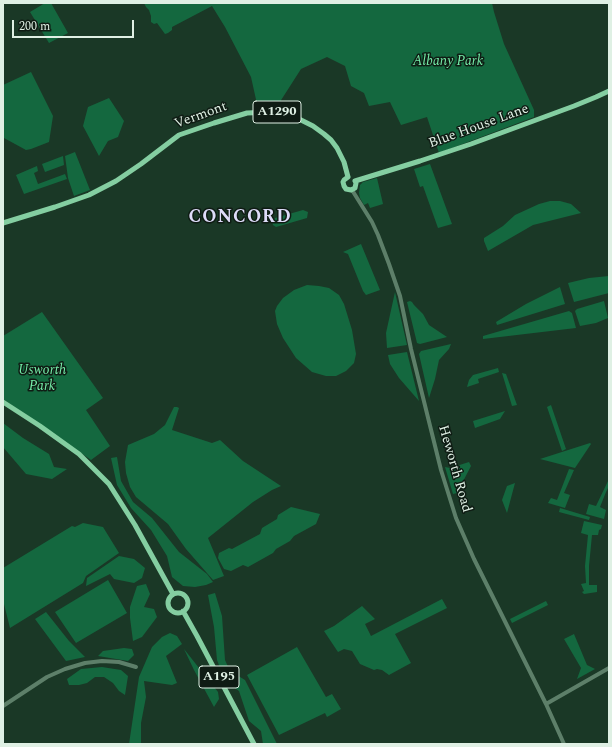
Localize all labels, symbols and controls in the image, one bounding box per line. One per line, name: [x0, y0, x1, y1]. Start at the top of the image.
scale bar: [14, 12, 136, 38]
text: 200 m: [19, 17, 50, 36]
park label: Albany Park: [413, 54, 483, 70]
street label: Vermont: [172, 99, 230, 133]
road number: A1290: [253, 101, 301, 123]
street label: Blue House Lane: [427, 101, 531, 153]
district label: CONCORD: [188, 207, 292, 229]
park label: Usworth Park: [18, 363, 66, 396]
street label: Heworth Road: [434, 423, 474, 515]
road number: A195: [199, 666, 239, 688]

